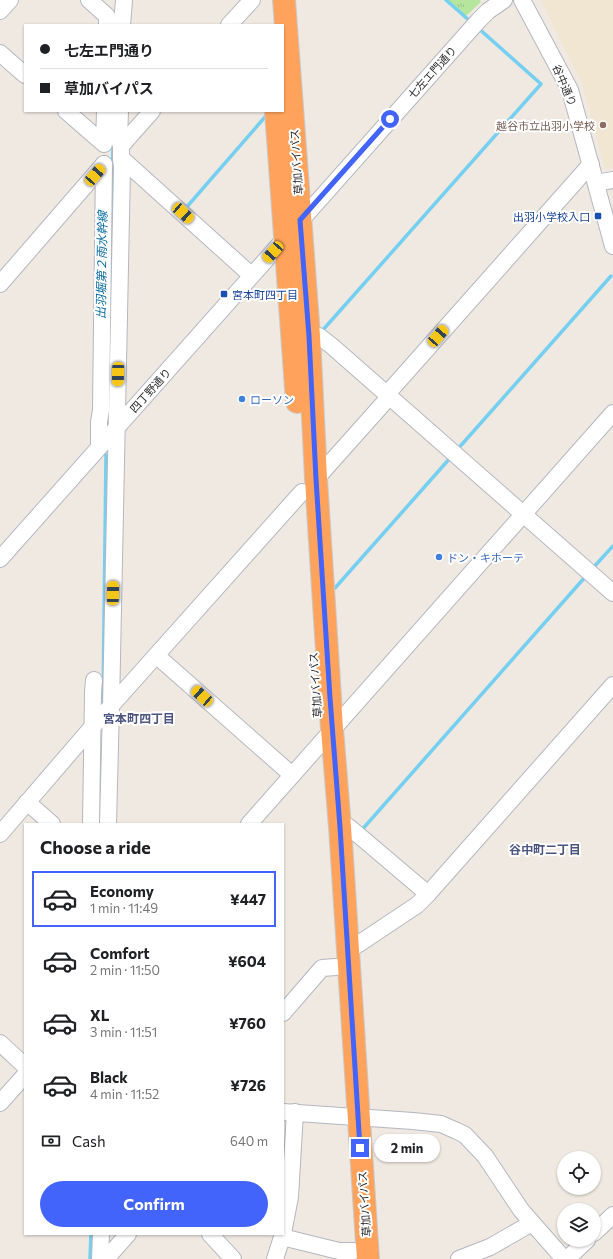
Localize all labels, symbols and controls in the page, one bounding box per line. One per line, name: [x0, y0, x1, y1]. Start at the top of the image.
text: 七左エ門通り: [64, 41, 154, 59]
street label: 七左エ門通り: [405, 43, 459, 101]
street label: 谷中通り: [550, 62, 580, 108]
text: 草加バイパス: [64, 79, 154, 97]
route start: [381, 110, 399, 128]
place label: 越谷市立出羽小学校: [496, 119, 595, 132]
marker: 越谷市立出羽小学校: [598, 120, 608, 130]
street label: 草加バイパス: [287, 129, 305, 195]
car: [83, 162, 107, 188]
car: [170, 201, 196, 225]
water label: 出羽堀第２雨水幹線: [93, 209, 109, 319]
place label: 出羽小学校入口: [513, 210, 590, 223]
marker: 出羽小学校入口: [593, 211, 603, 221]
car: [261, 239, 285, 265]
place label: 宮本町四丁目: [232, 288, 298, 301]
marker: 宮本町四丁目: [219, 289, 229, 299]
car: [426, 323, 450, 349]
car: [112, 362, 124, 386]
street label: 四丁野通り: [127, 365, 173, 415]
place label: ローソン: [250, 393, 294, 406]
marker: ローソン: [237, 394, 247, 404]
place label: ドン・キホーテ: [447, 551, 524, 564]
marker: ドン・キホーテ: [434, 552, 444, 562]
car: [107, 581, 119, 605]
street label: 草加バイパス: [306, 652, 324, 718]
car: [189, 684, 215, 708]
district label: 宮本町四丁目: [103, 711, 175, 725]
text: Choose a ride: [40, 836, 151, 858]
district label: 谷中町二丁目: [509, 842, 581, 856]
icon: car: [42, 881, 78, 917]
text: Economy: [90, 882, 154, 900]
text: ¥447: [230, 890, 266, 908]
text: 1 min · 11:49: [90, 900, 158, 916]
icon: car: [42, 943, 78, 979]
text: Comfort: [90, 944, 150, 962]
text: ¥604: [228, 952, 266, 970]
text: 2 min · 11:50: [90, 962, 160, 978]
icon: car: [42, 1005, 78, 1041]
text: XL: [90, 1006, 109, 1024]
text: ¥760: [229, 1014, 266, 1032]
text: 3 min · 11:51: [90, 1024, 157, 1040]
icon: car: [42, 1067, 78, 1103]
text: Black: [90, 1068, 128, 1086]
text: ¥726: [230, 1076, 266, 1094]
text: 4 min · 11:52: [90, 1086, 159, 1102]
icon: cash: [40, 1130, 62, 1152]
text: Cash: [72, 1132, 106, 1150]
text: 640 m: [230, 1133, 268, 1149]
callout: 2 min: [374, 1134, 440, 1162]
route end: [351, 1139, 369, 1157]
text: 2 min: [391, 1140, 423, 1156]
map controls: [557, 1151, 601, 1247]
button: locate: [557, 1151, 601, 1195]
street label: 草加バイパス: [355, 1171, 373, 1237]
button: Confirm: [40, 1181, 268, 1227]
button: layers: [557, 1203, 601, 1247]

